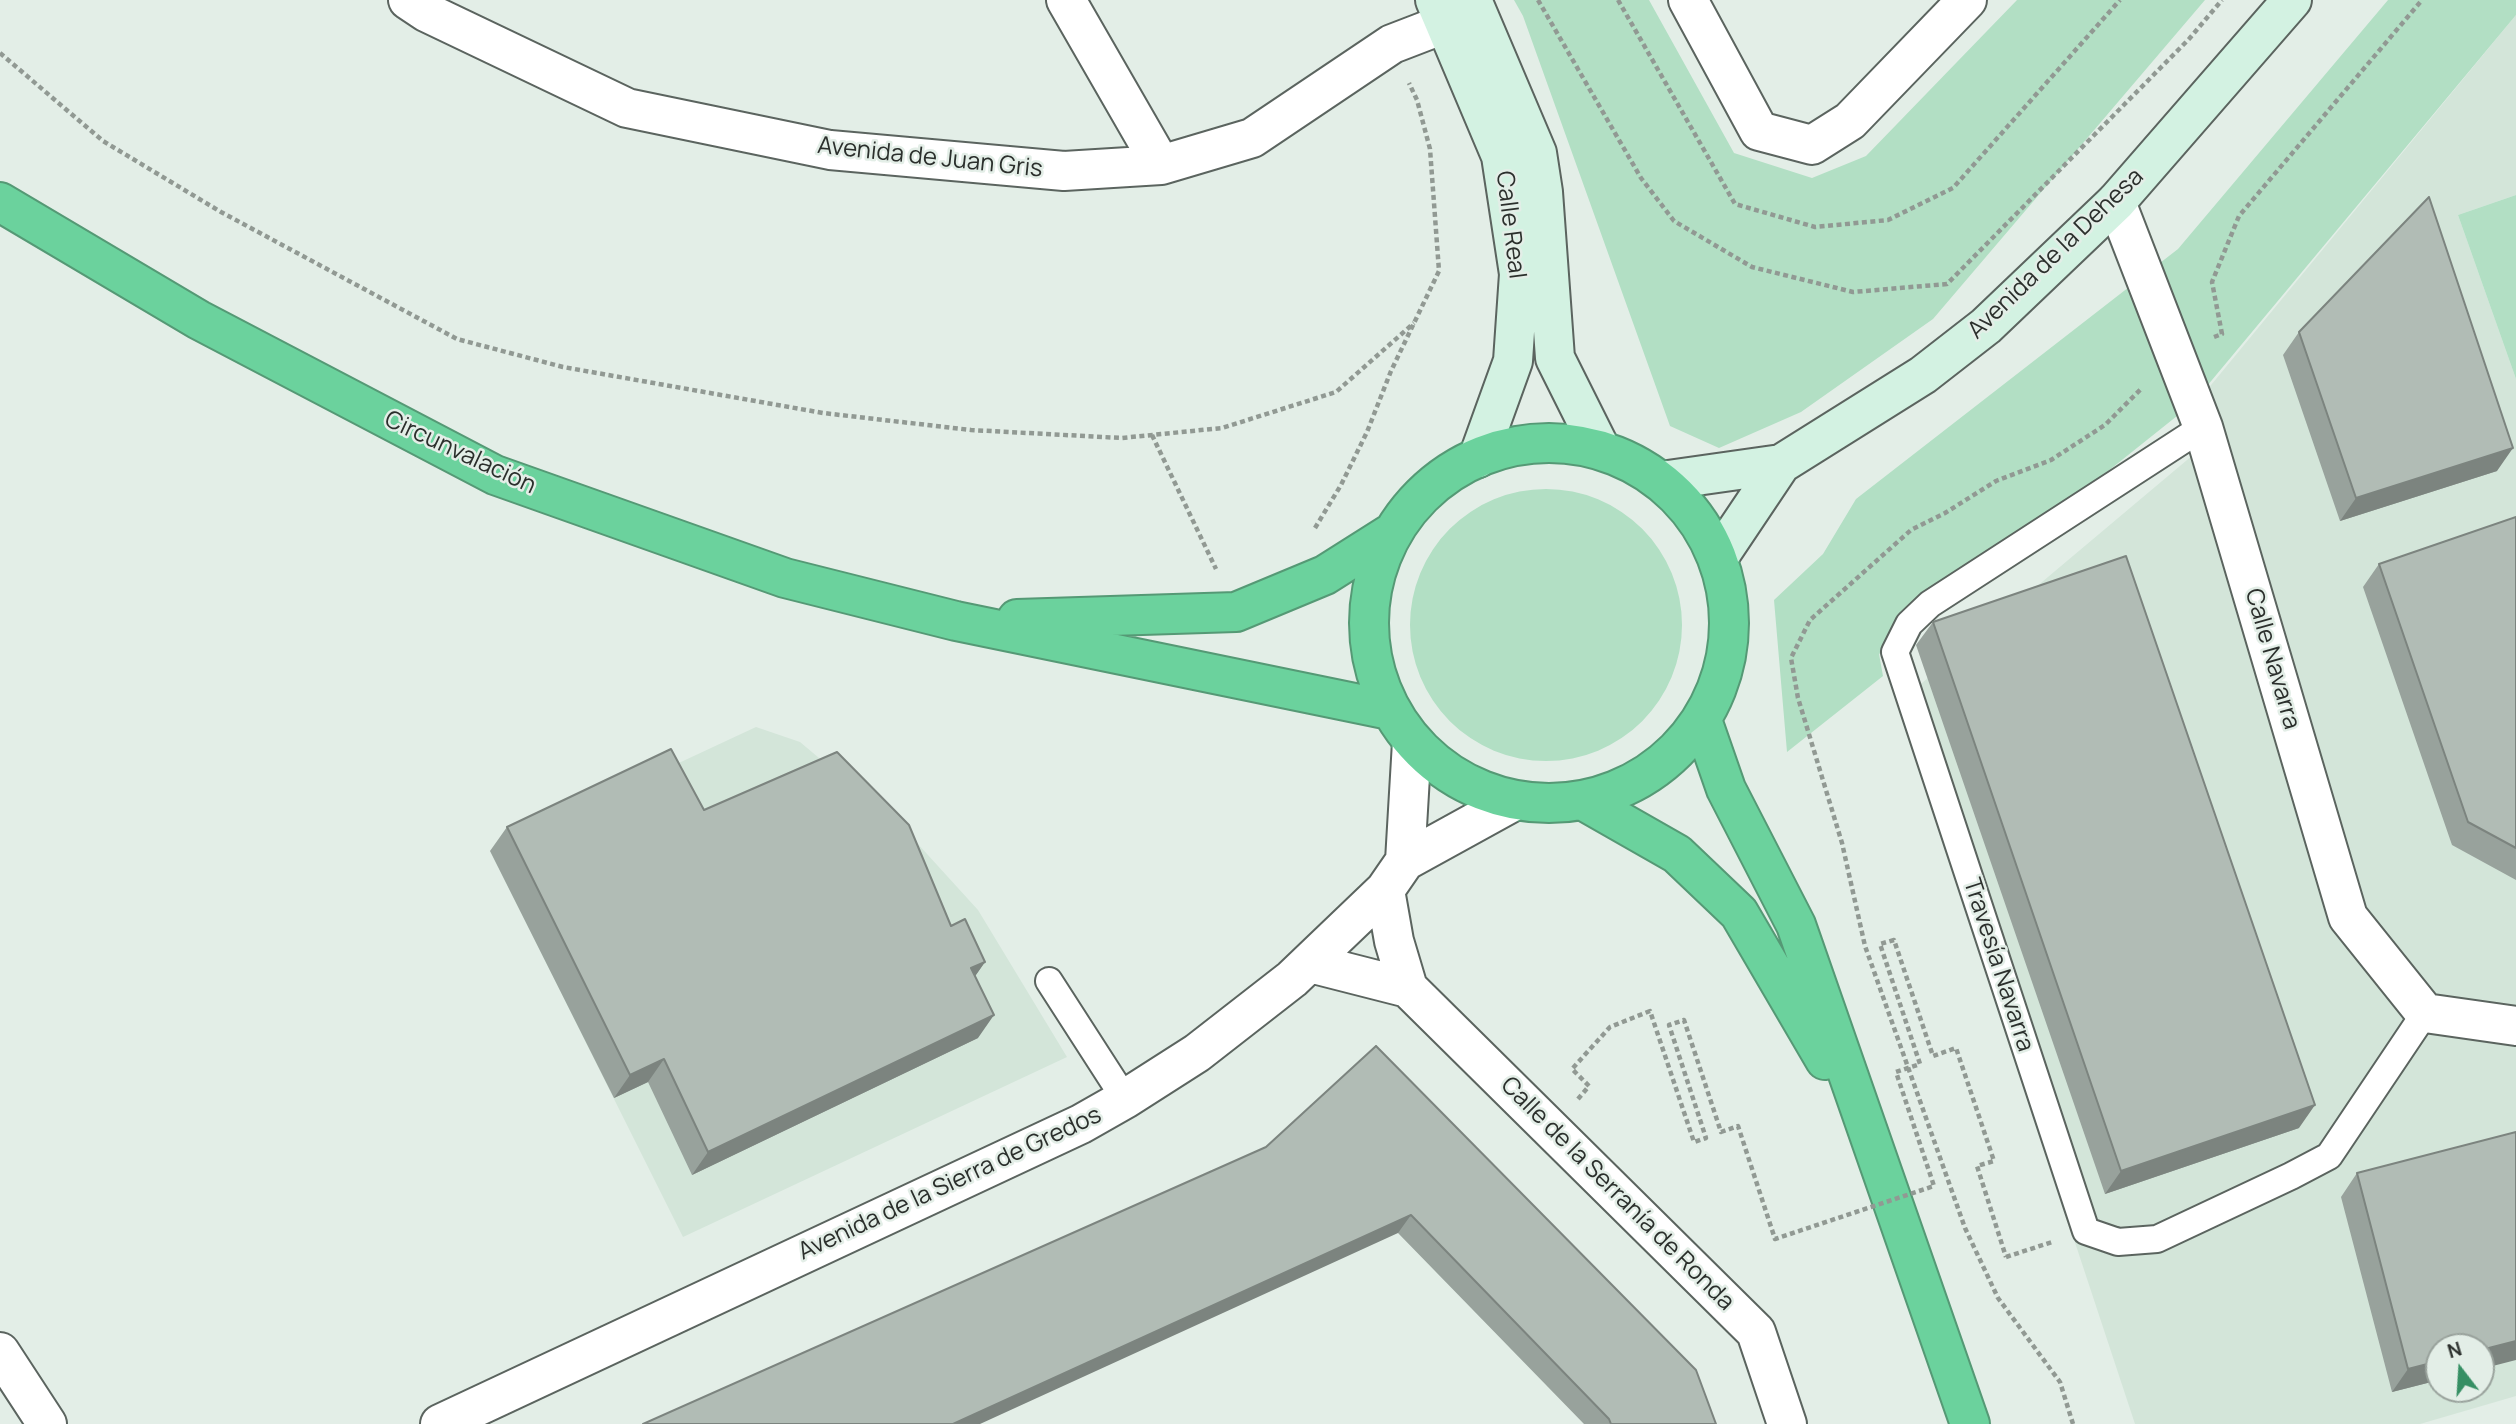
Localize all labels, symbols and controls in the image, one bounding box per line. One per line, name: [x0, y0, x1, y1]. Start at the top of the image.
street label: Avenida de Juan Gris: [816, 132, 1044, 184]
street label: Avenida de la Dehesa: [1962, 163, 2150, 345]
street label: Calle Real: [1489, 169, 1531, 281]
street label: Circunvalación: [380, 405, 540, 501]
street label: Calle Navarra: [2238, 585, 2306, 733]
street label: Travesía Navarra: [1956, 875, 2040, 1055]
street label: Calle de la Serranía de Ronda: [1494, 1071, 1740, 1317]
street label: Avenida de la Sierra de Gredos: [794, 1101, 1106, 1267]
north arrow: [2425, 1333, 2495, 1403]
text: N: [2444, 1335, 2465, 1364]

